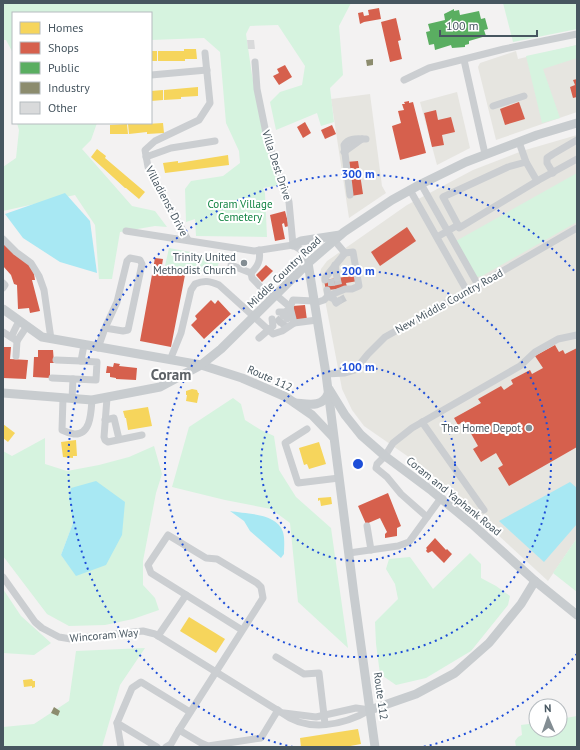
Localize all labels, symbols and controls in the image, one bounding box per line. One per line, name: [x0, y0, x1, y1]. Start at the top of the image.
legend: [12, 12, 152, 124]
scale bar: [440, 12, 537, 38]
text: 100 m: [446, 18, 479, 33]
text: Homes: [48, 20, 83, 35]
text: Shops: [48, 40, 79, 55]
text: Public: [48, 60, 80, 75]
text: Industry: [48, 80, 90, 95]
text: Other: [48, 100, 77, 115]
street label: Villa Dest Drive: [259, 127, 295, 202]
street label: Villadienst Drive: [142, 163, 192, 239]
text: 300 m: [341, 166, 375, 181]
park label: Coram Village Cemetery: [207, 197, 273, 224]
street label: Middle Country Road: [244, 233, 324, 311]
place label: Trinity United Methodist Church: [153, 250, 236, 277]
marker: Trinity United Methodist Church: [239, 258, 249, 268]
text: 200 m: [341, 263, 375, 278]
street label: New Middle Country Road: [393, 266, 505, 336]
text: 100 m: [341, 359, 375, 374]
street label: Route 112: [245, 362, 295, 394]
district label: Coram: [151, 365, 191, 384]
place label: The Home Depot: [441, 421, 521, 435]
marker: The Home Depot: [524, 423, 534, 433]
street label: Coram and Yaphank Road: [404, 453, 504, 539]
centre of rings: [351, 457, 365, 471]
street label: Wincoram Way: [69, 625, 140, 645]
street label: Route 112: [371, 671, 391, 721]
north arrow: [528, 698, 568, 738]
text: N: [544, 701, 552, 715]

